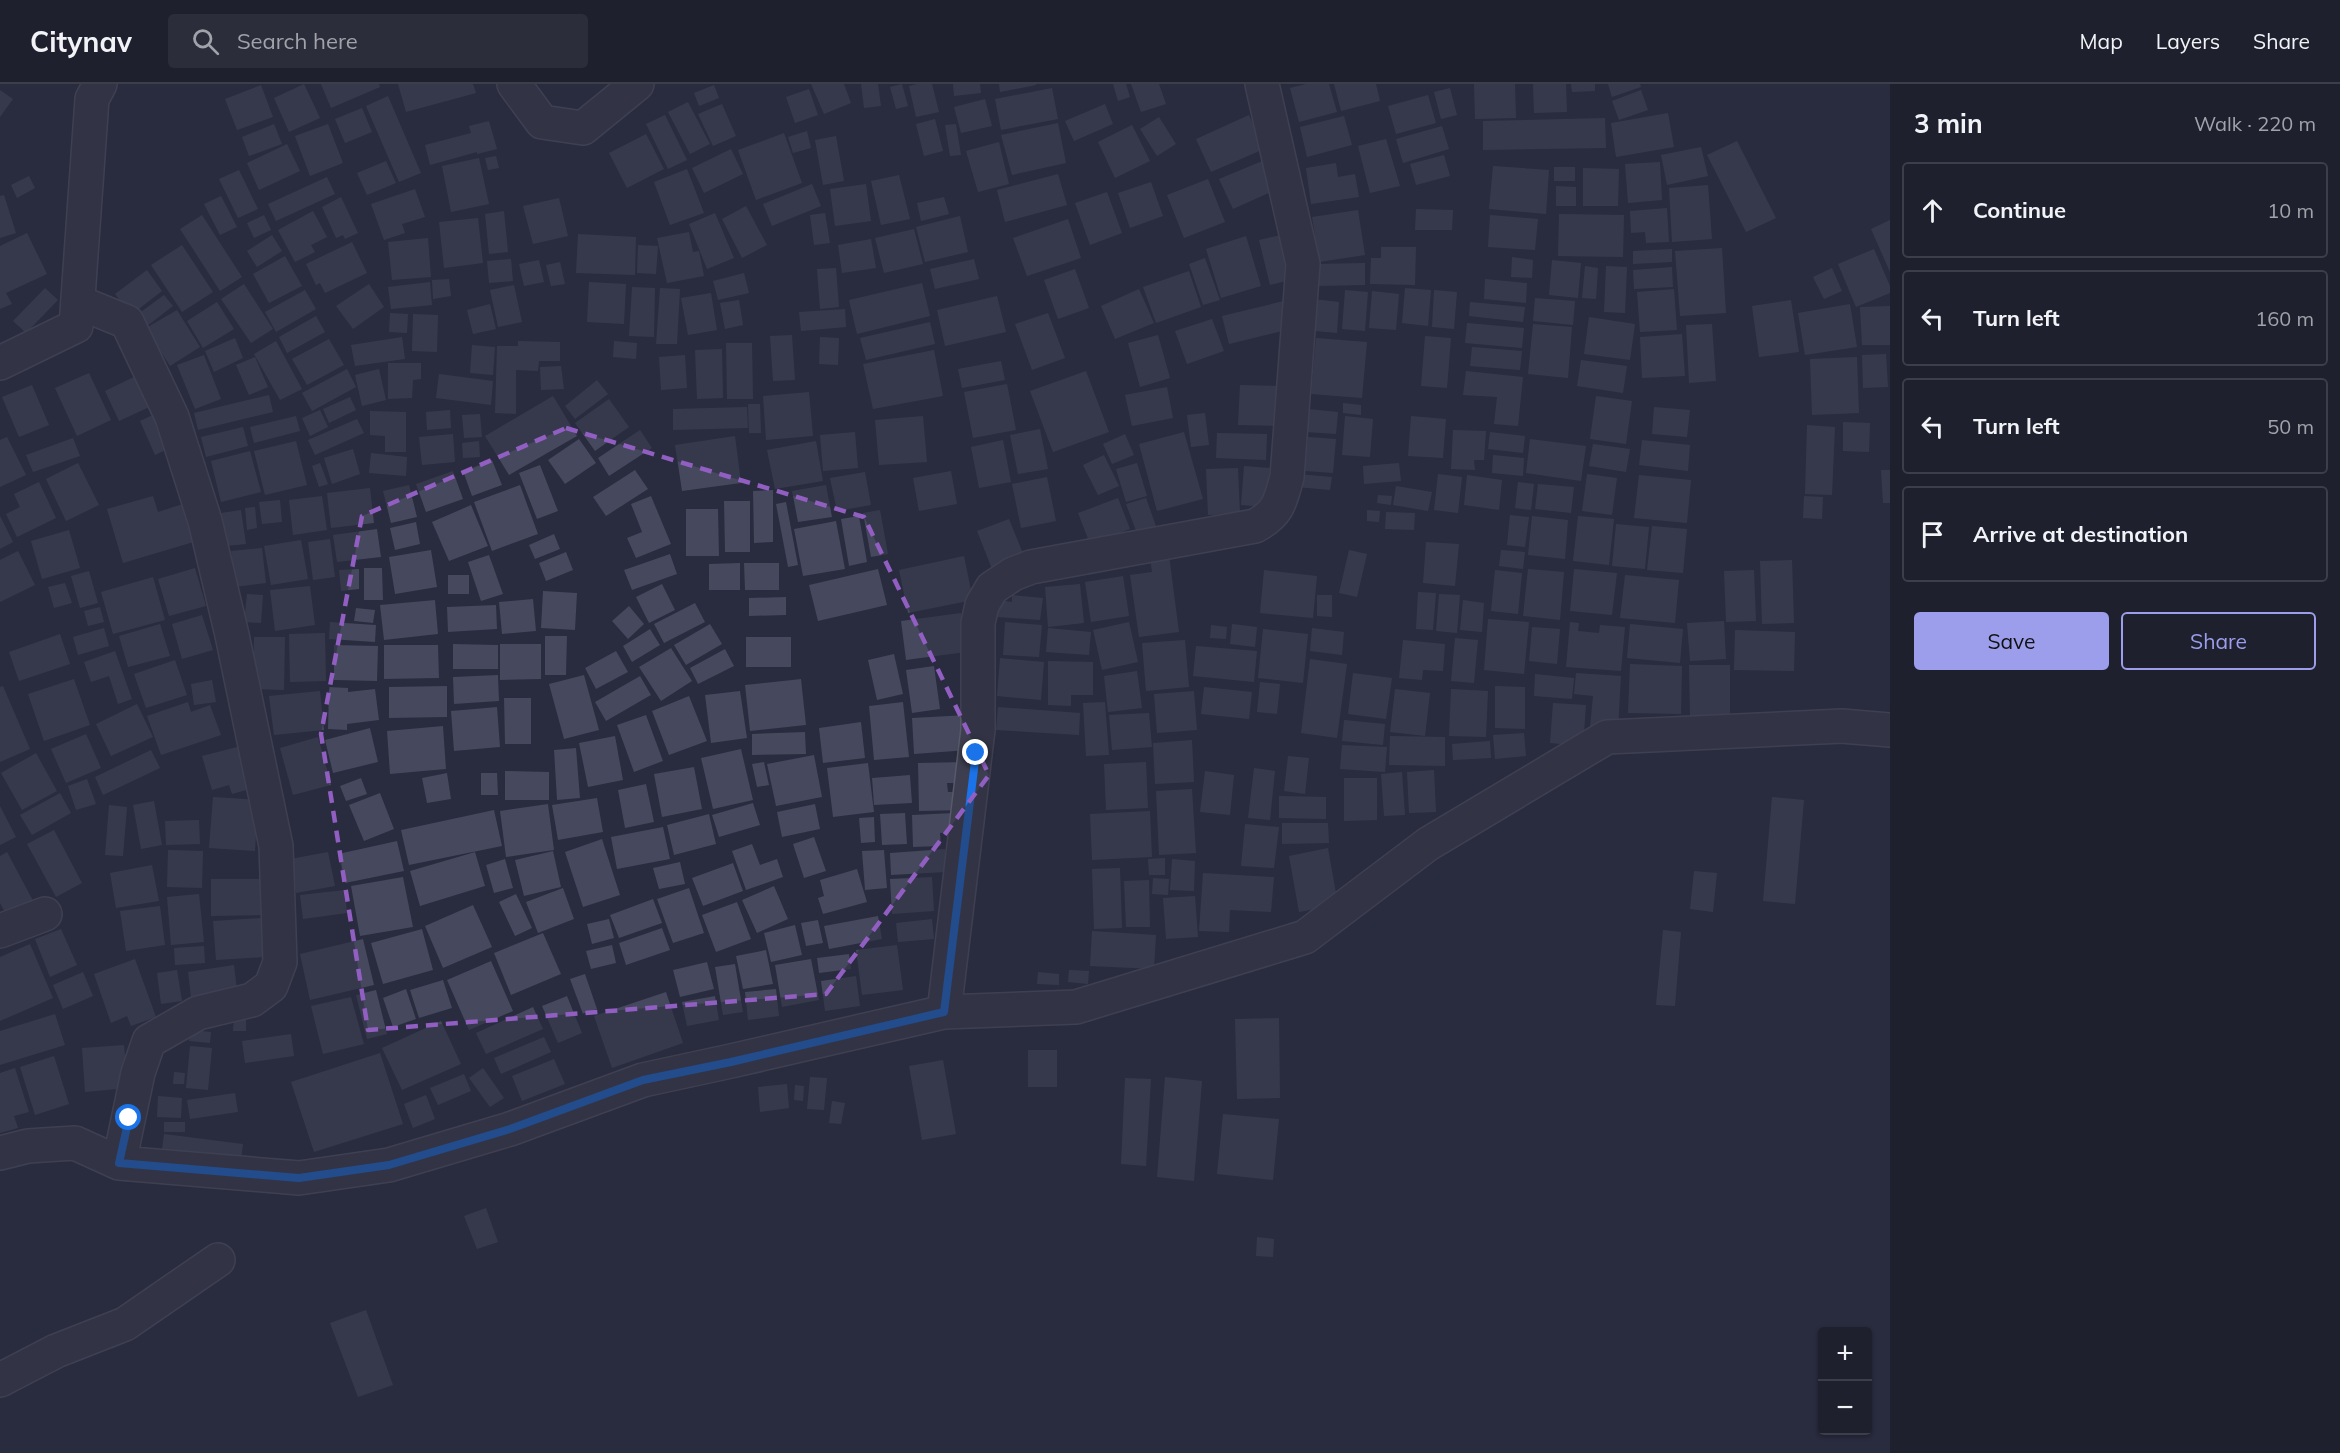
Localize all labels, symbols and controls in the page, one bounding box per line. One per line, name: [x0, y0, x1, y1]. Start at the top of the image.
search box: [168, 14, 588, 68]
text: Citynav: [30, 24, 132, 59]
icon: search: [189, 25, 222, 58]
text: Search here: [237, 27, 358, 55]
text: Map: [2080, 28, 2123, 54]
text: Layers: [2156, 28, 2220, 54]
text: Share: [2253, 28, 2310, 54]
text: 3 min: [1914, 107, 1983, 140]
text: Walk · 220 m: [2194, 111, 2316, 136]
icon: ahead: [1916, 194, 1949, 227]
text: Continue: [1973, 196, 2066, 224]
text: 10 m: [2267, 198, 2314, 223]
icon: left: [1916, 302, 1949, 335]
text: Turn left: [1973, 304, 2060, 332]
text: 160 m: [2255, 306, 2314, 331]
icon: left: [1916, 410, 1949, 443]
text: Turn left: [1973, 412, 2060, 440]
text: 50 m: [2267, 414, 2314, 439]
icon: arrive: [1916, 518, 1949, 551]
text: Arrive at destination: [1973, 520, 2188, 548]
button: Save: [1914, 612, 2109, 670]
button: Share: [2121, 612, 2316, 670]
route end: [962, 739, 988, 765]
route start: [115, 1104, 141, 1130]
map controls: [1818, 1327, 1872, 1435]
button: +: [1818, 1327, 1872, 1381]
button: −: [1818, 1381, 1872, 1435]

